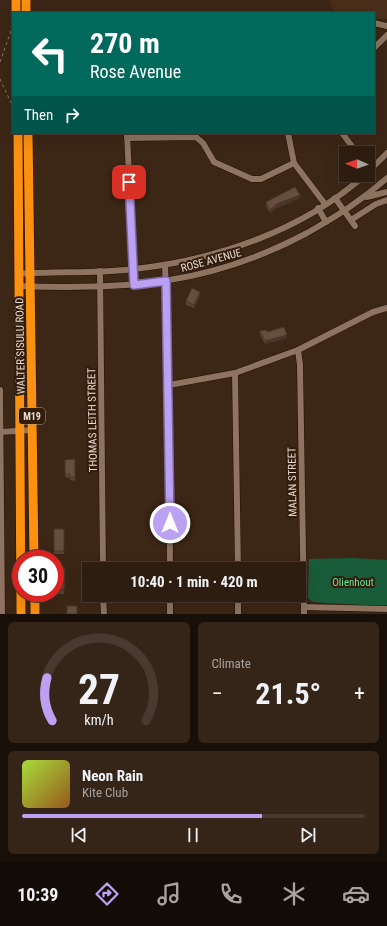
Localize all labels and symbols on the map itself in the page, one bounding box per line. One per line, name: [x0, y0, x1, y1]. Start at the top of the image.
north arrow: [339, 146, 375, 182]
pin: [112, 165, 146, 199]
street label: ROSE AVENUE: [179, 246, 243, 275]
street label: WALTER SISULU ROAD: [13, 298, 28, 394]
street label: THOMAS LEITH STREET: [85, 367, 100, 472]
road number: M19: [19, 408, 45, 424]
street label: MALAN STREET: [285, 447, 300, 517]
position arrow: [149, 502, 191, 544]
speed limit sign: 30: [12, 550, 64, 602]
park label: Olienhout: [332, 576, 374, 589]

